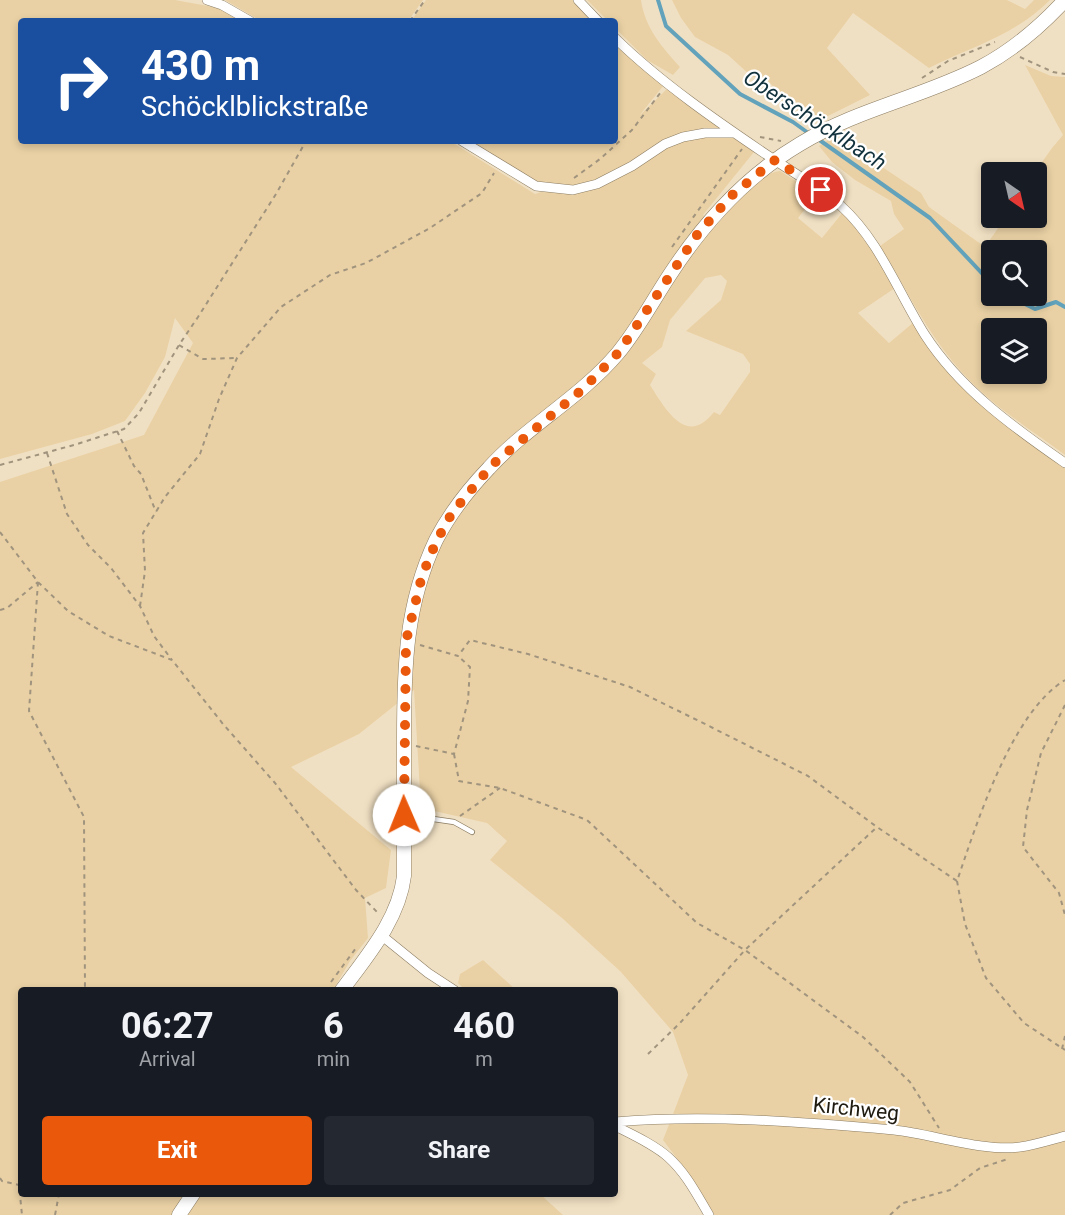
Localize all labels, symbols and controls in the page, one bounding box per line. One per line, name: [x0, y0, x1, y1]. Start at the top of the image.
text: 430 m: [141, 41, 260, 90]
icon: right: [42, 42, 120, 120]
water label: Oberschöcklbach: [739, 65, 891, 175]
text: Schöcklblickstraße: [141, 91, 368, 123]
north arrow: [981, 162, 1047, 228]
map controls: [981, 162, 1047, 384]
pin: [795, 164, 846, 215]
icon: arrive: [804, 173, 837, 206]
button: search: [981, 240, 1047, 306]
button: layers: [981, 318, 1047, 384]
position arrow: [372, 783, 436, 847]
text: 06:27: [121, 1005, 214, 1047]
text: 6: [323, 1005, 344, 1047]
text: 460: [453, 1005, 515, 1047]
text: Arrival: [139, 1047, 196, 1071]
text: min: [317, 1047, 350, 1071]
text: m: [475, 1047, 493, 1071]
street label: Kirchweg: [812, 1093, 900, 1125]
button: Exit: [42, 1116, 312, 1185]
button: Share: [324, 1116, 594, 1185]

